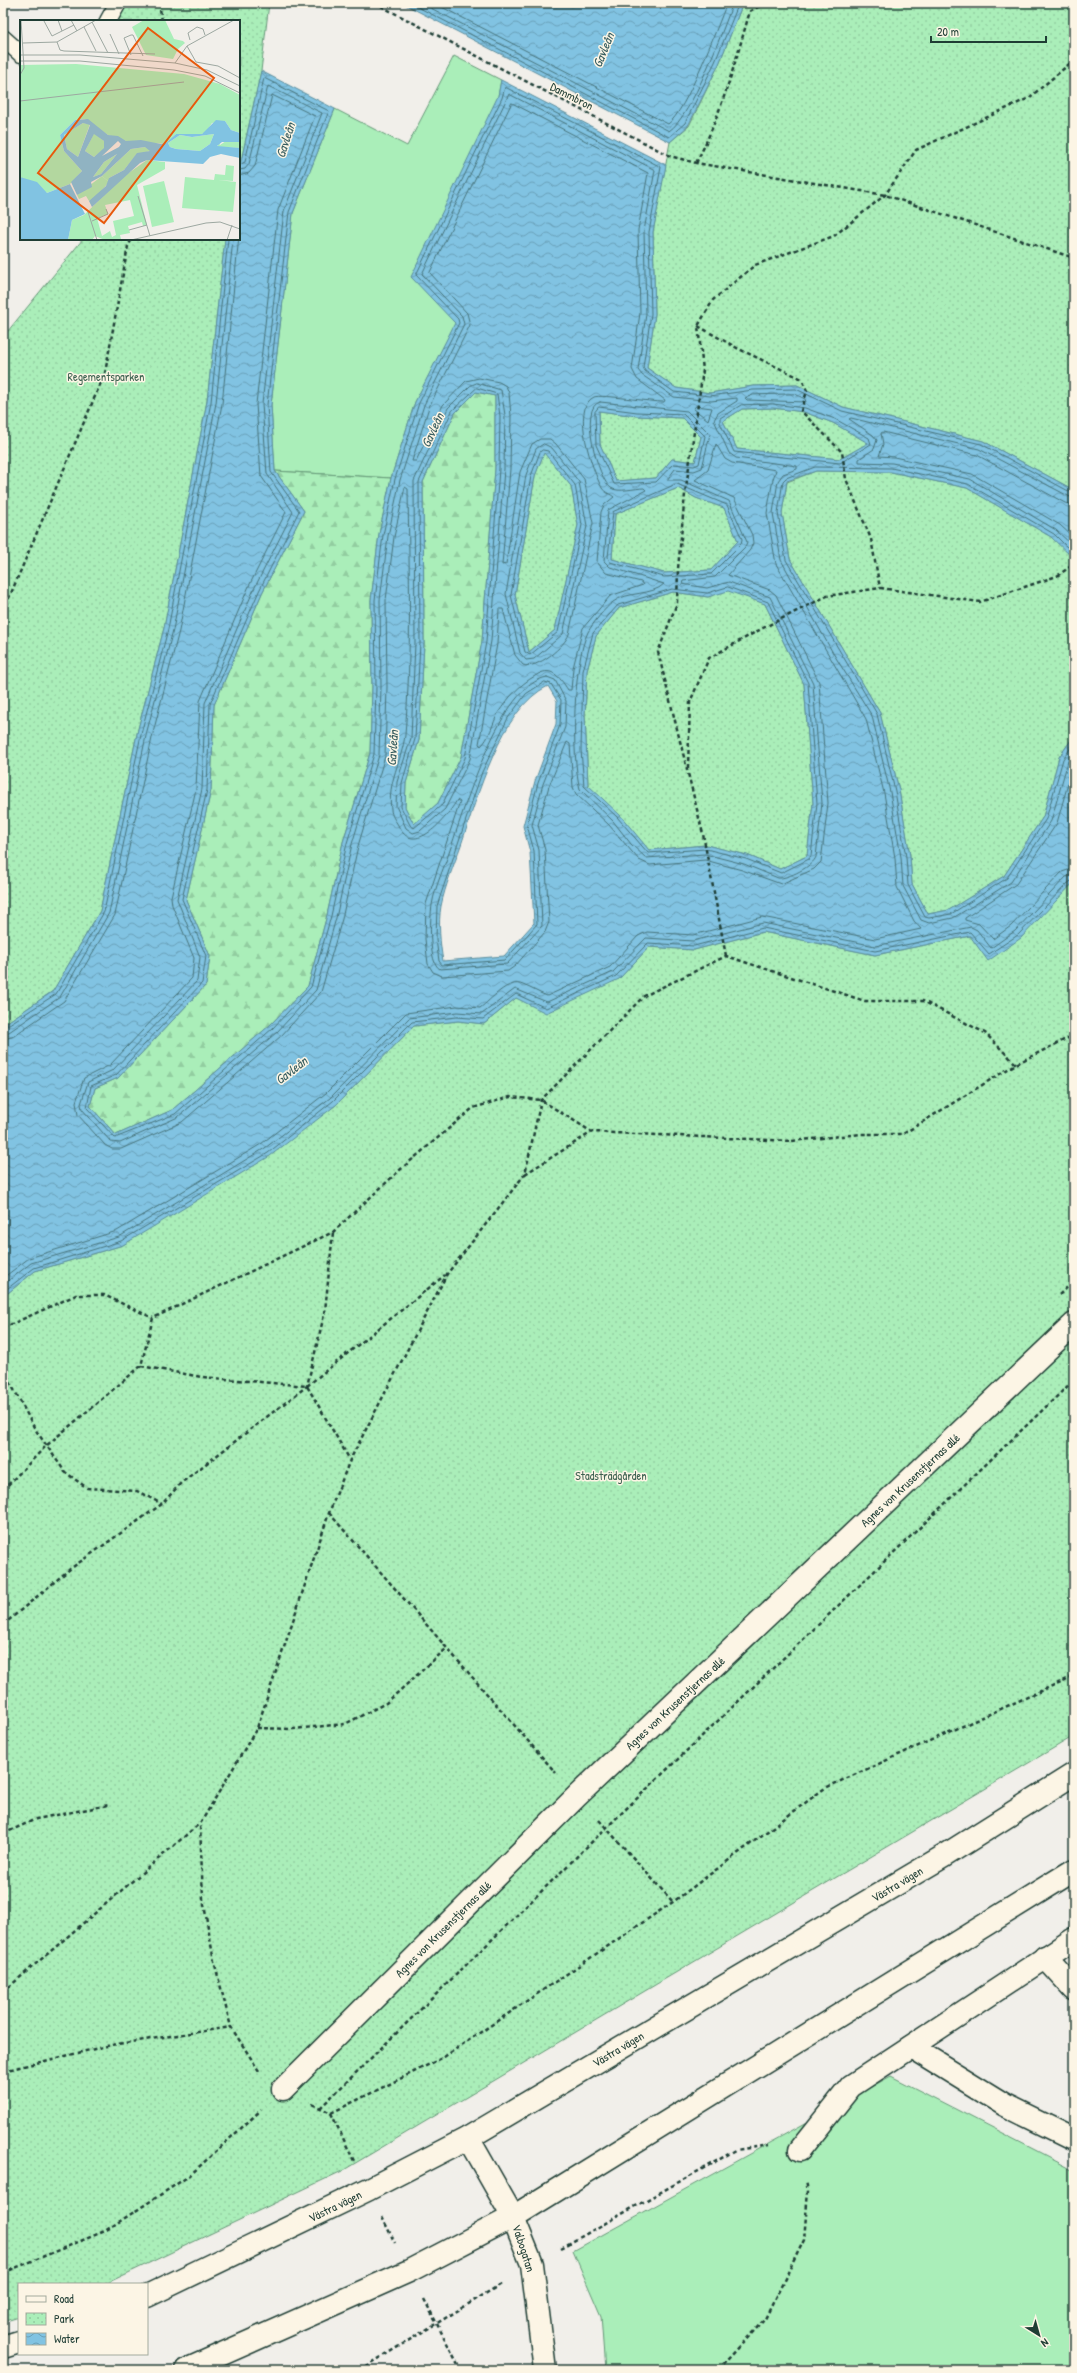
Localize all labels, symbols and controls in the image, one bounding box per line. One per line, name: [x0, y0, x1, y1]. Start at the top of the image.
scale bar: [931, 18, 1046, 44]
inset map: [20, 20, 240, 240]
text: 20 m: [937, 23, 959, 40]
water label: Gavleån: [588, 29, 619, 70]
street label: Dammbron: [547, 78, 597, 114]
water label: Gavleån: [271, 119, 299, 160]
park label: Regementsparken: [67, 368, 145, 385]
water label: Gavleån: [416, 409, 448, 450]
water label: Gavleån: [382, 728, 402, 767]
water label: Gavleån: [271, 1051, 312, 1088]
street label: Agnes von Krusenstjernas allé: [857, 1429, 964, 1531]
park label: Stadsträdgården: [575, 1467, 647, 1484]
street label: Agnes von Krusenstjernas allé: [622, 1652, 729, 1754]
street label: Västra vägen: [868, 1862, 926, 1906]
street label: Agnes von Krusenstjernas allé: [391, 1877, 495, 1981]
street label: Västra vägen: [589, 2027, 647, 2071]
street label: Västra vägen: [306, 2186, 364, 2226]
street label: Valbogatan: [508, 2222, 540, 2274]
legend: [18, 2283, 148, 2355]
text: Road: [54, 2290, 74, 2307]
text: Park: [54, 2310, 74, 2327]
north arrow: [1019, 2315, 1059, 2355]
text: Water: [54, 2330, 80, 2347]
text: N: [1038, 2336, 1052, 2350]

